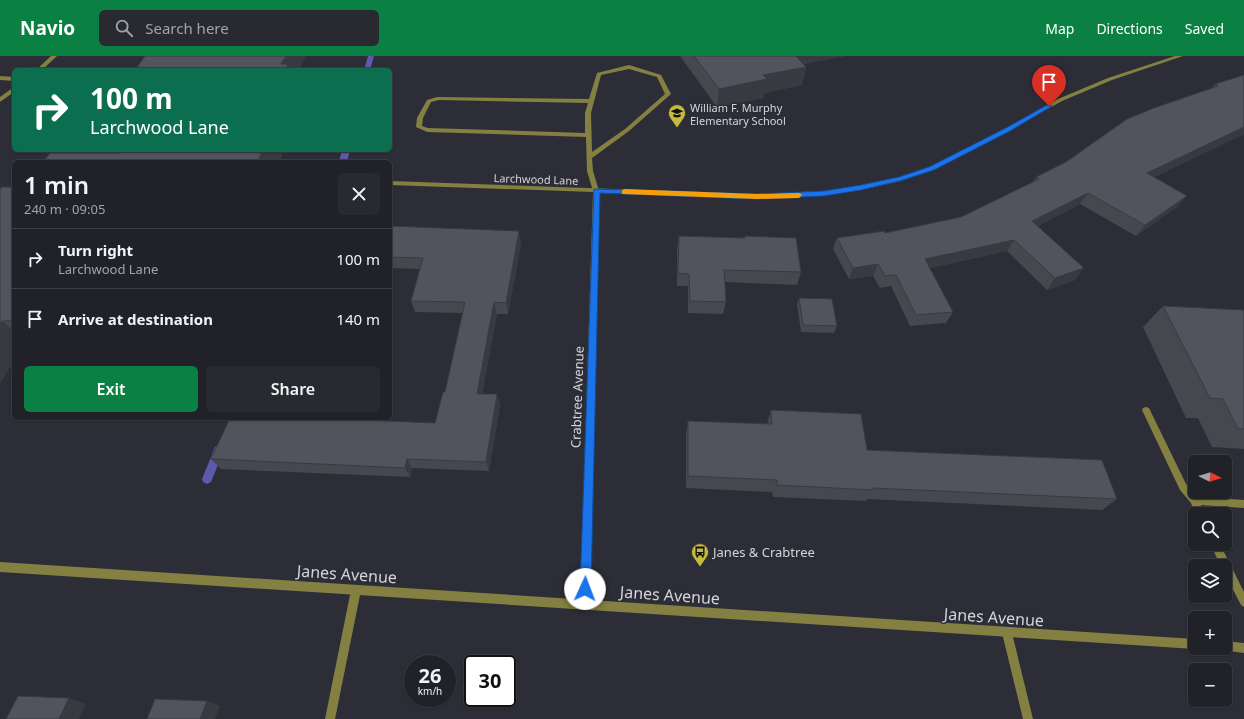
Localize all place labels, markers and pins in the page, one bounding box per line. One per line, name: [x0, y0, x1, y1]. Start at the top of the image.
pin: [1032, 65, 1066, 106]
place label: William F. Murphy Elementary School: [690, 100, 786, 128]
school or university icon: William F. Murphy Elementary School: [667, 103, 687, 128]
bus stop icon: Janes & Crabtree: [690, 542, 710, 567]
place label: Janes & Crabtree: [711, 543, 815, 561]

